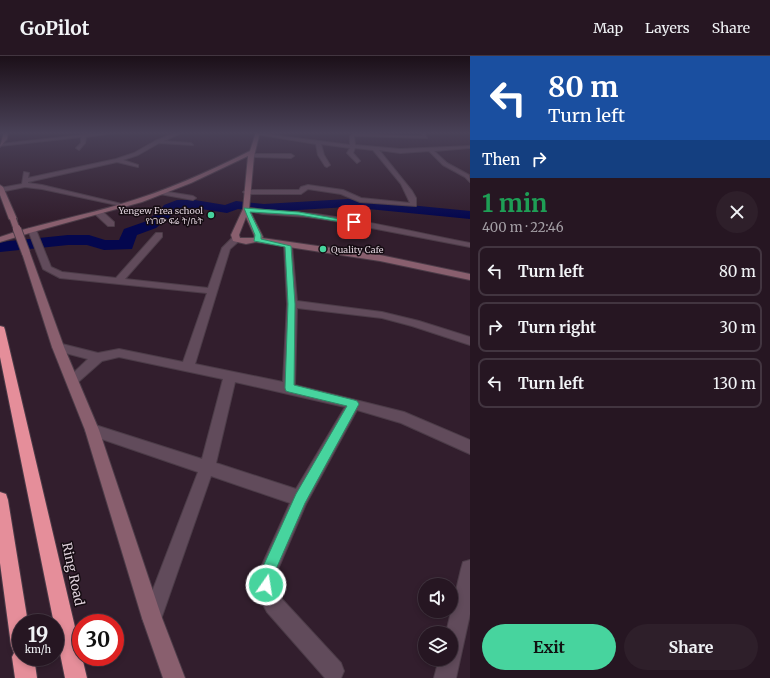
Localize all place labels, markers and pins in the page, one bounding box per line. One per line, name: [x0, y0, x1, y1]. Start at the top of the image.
place label: Yengew Frea school የነገው ፍሬ ት/ቤት: [118, 205, 204, 226]
pin: [337, 205, 371, 239]
marker: Yengew Frea school የነገው ፍሬ ት/ቤት: [206, 210, 216, 220]
marker: Quality Cafe: [318, 244, 328, 254]
place label: Quality Cafe: [331, 244, 384, 255]

